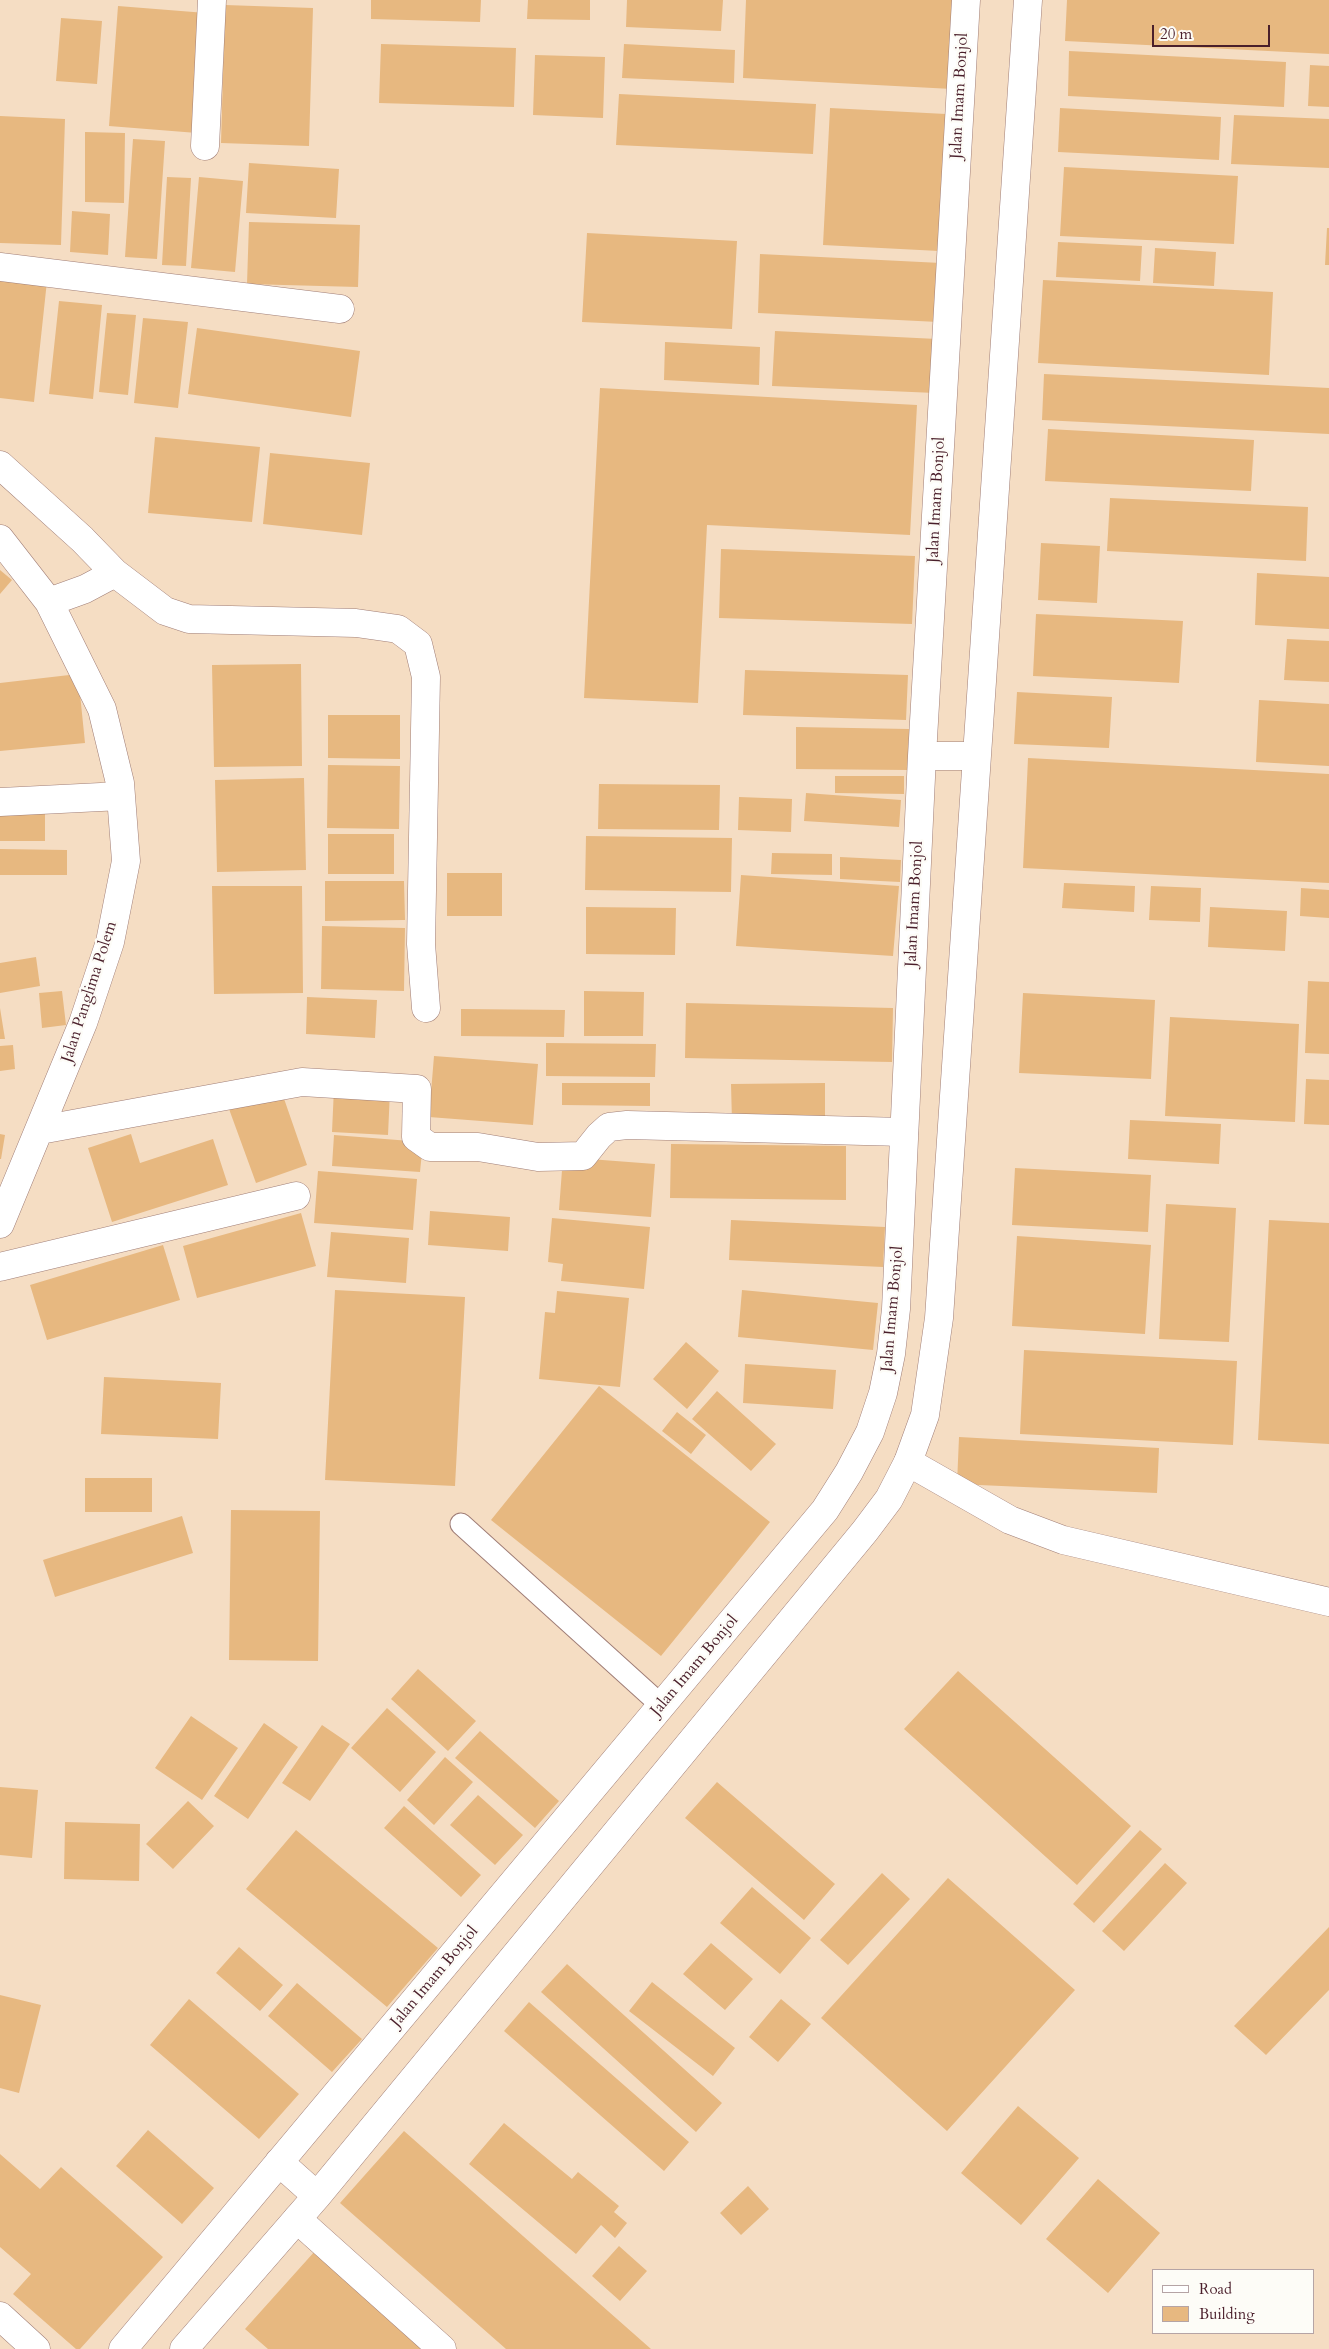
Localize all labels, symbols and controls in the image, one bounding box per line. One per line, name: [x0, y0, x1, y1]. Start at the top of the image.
scale bar: [1154, 15, 1272, 47]
text: 20 m: [1160, 24, 1192, 44]
street label: Jalan Imam Bonjol: [947, 32, 973, 160]
street label: Jalan Imam Bonjol: [924, 436, 950, 564]
street label: Jalan Imam Bonjol: [902, 840, 928, 968]
street label: Jalan Panglima Polem: [58, 919, 122, 1065]
street label: Jalan Imam Bonjol: [878, 1245, 908, 1373]
street label: Jalan Imam Bonjol: [647, 1611, 743, 1721]
street label: Jalan Imam Bonjol: [387, 1922, 483, 2032]
legend: [1152, 2269, 1314, 2334]
text: Road: [1199, 2279, 1232, 2299]
text: Building: [1199, 2304, 1255, 2324]

